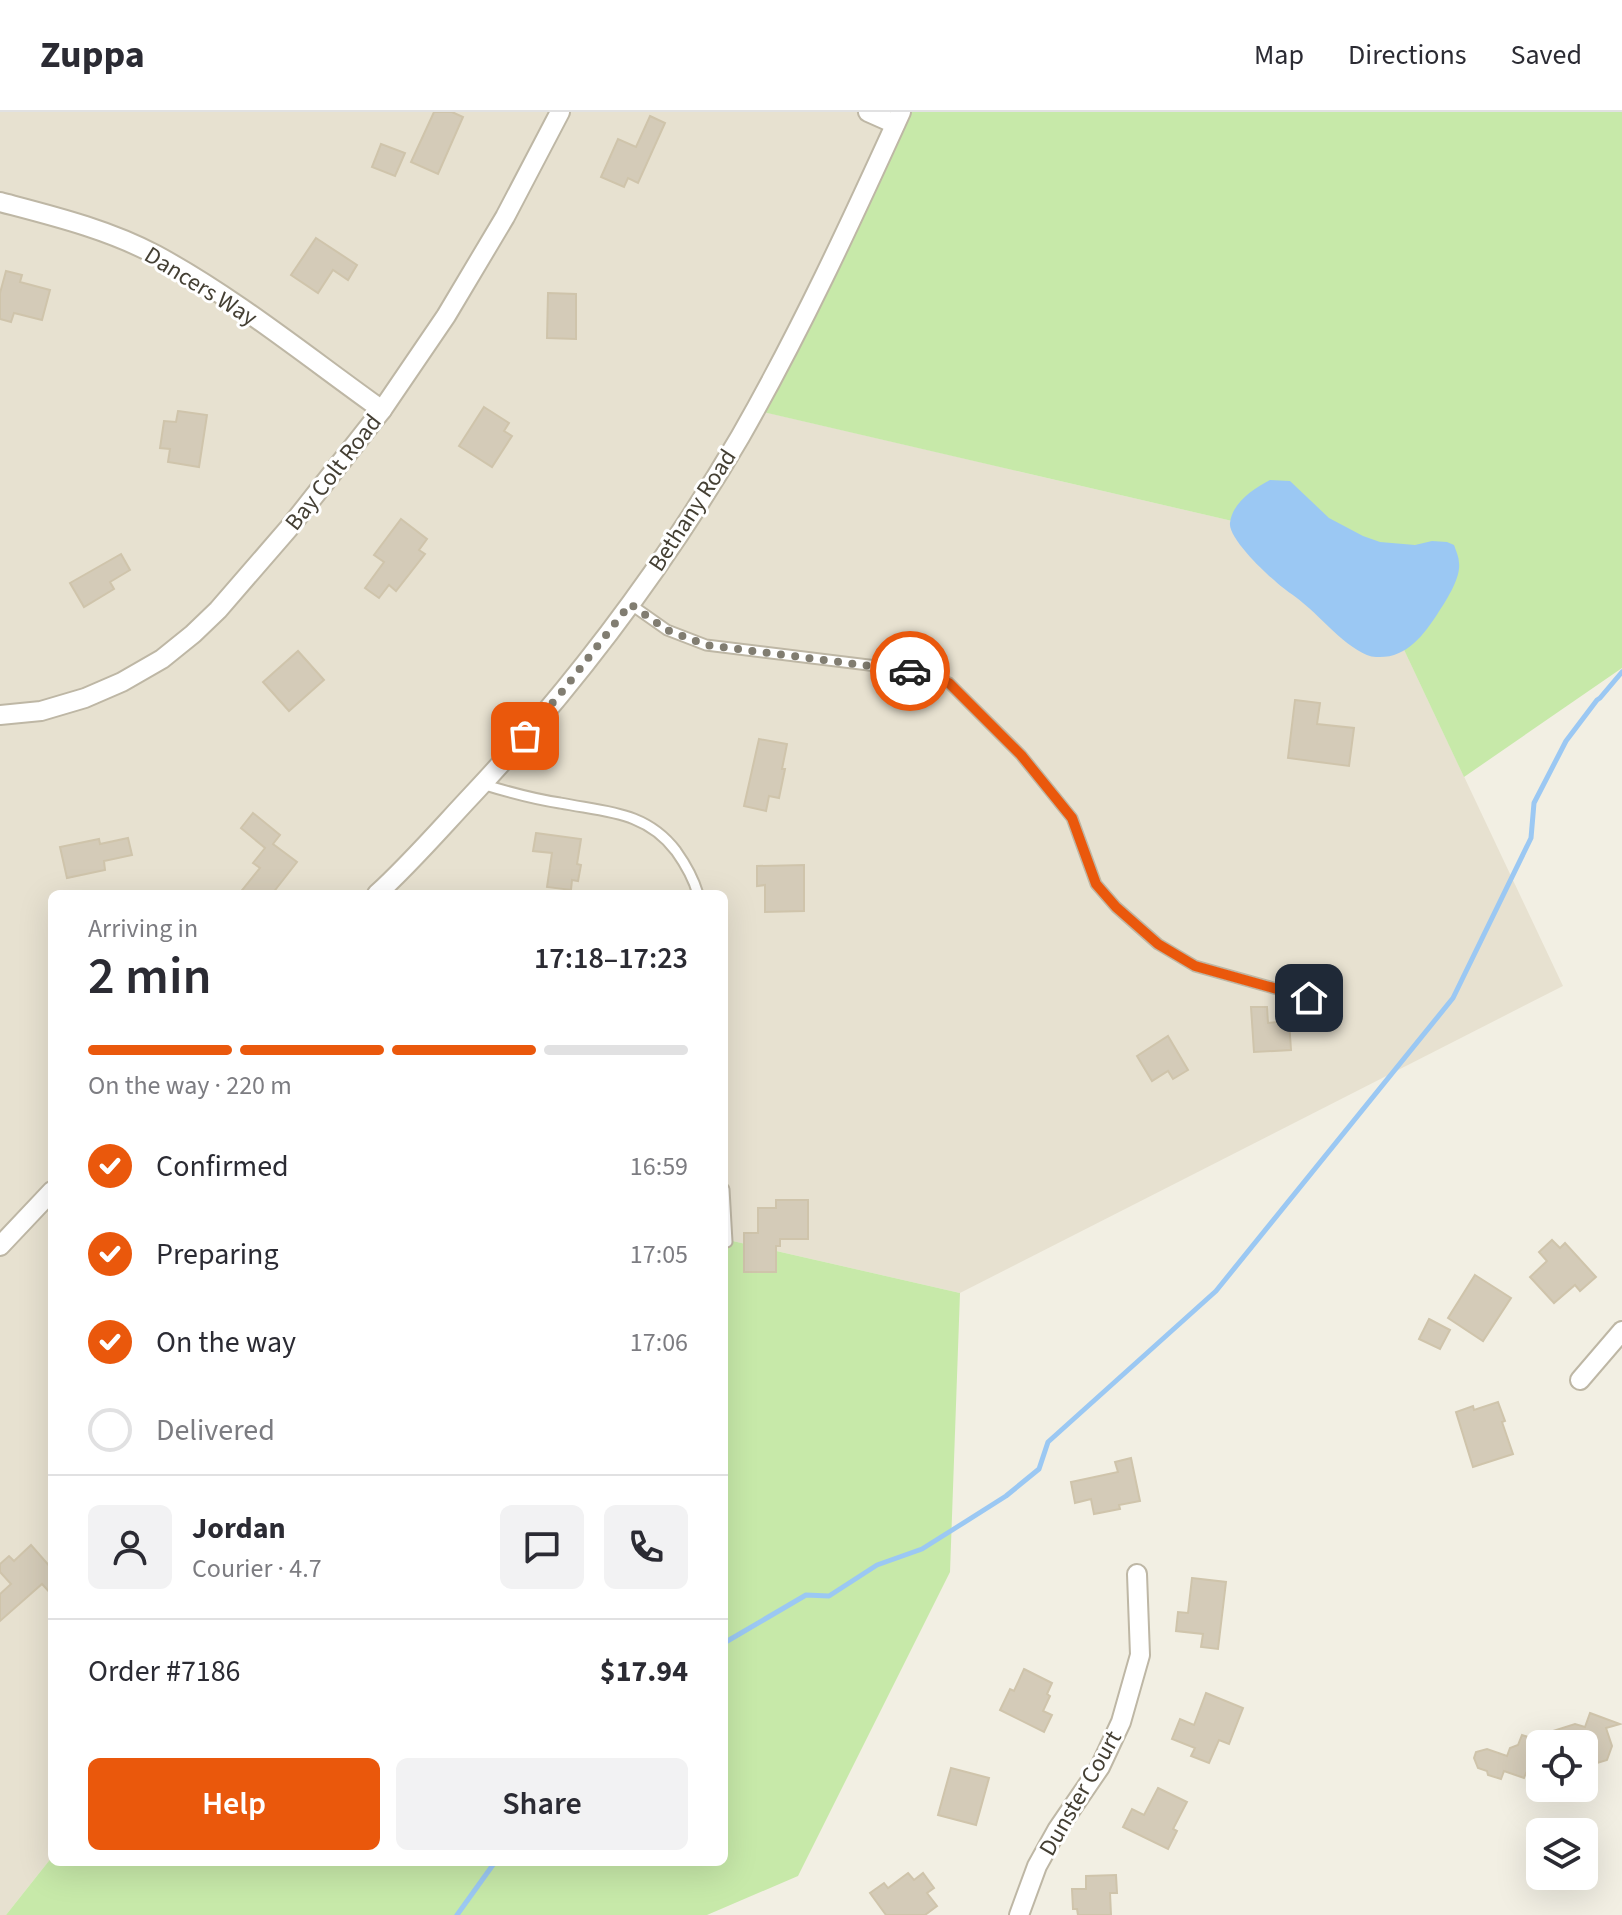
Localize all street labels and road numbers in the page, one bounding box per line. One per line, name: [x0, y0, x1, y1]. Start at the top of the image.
street label: Dancers Way: [138, 238, 264, 335]
street label: Bay Colt Road: [277, 407, 390, 538]
street label: Bethany Road: [640, 442, 745, 578]
street label: Dunster Court: [1030, 1724, 1130, 1862]

